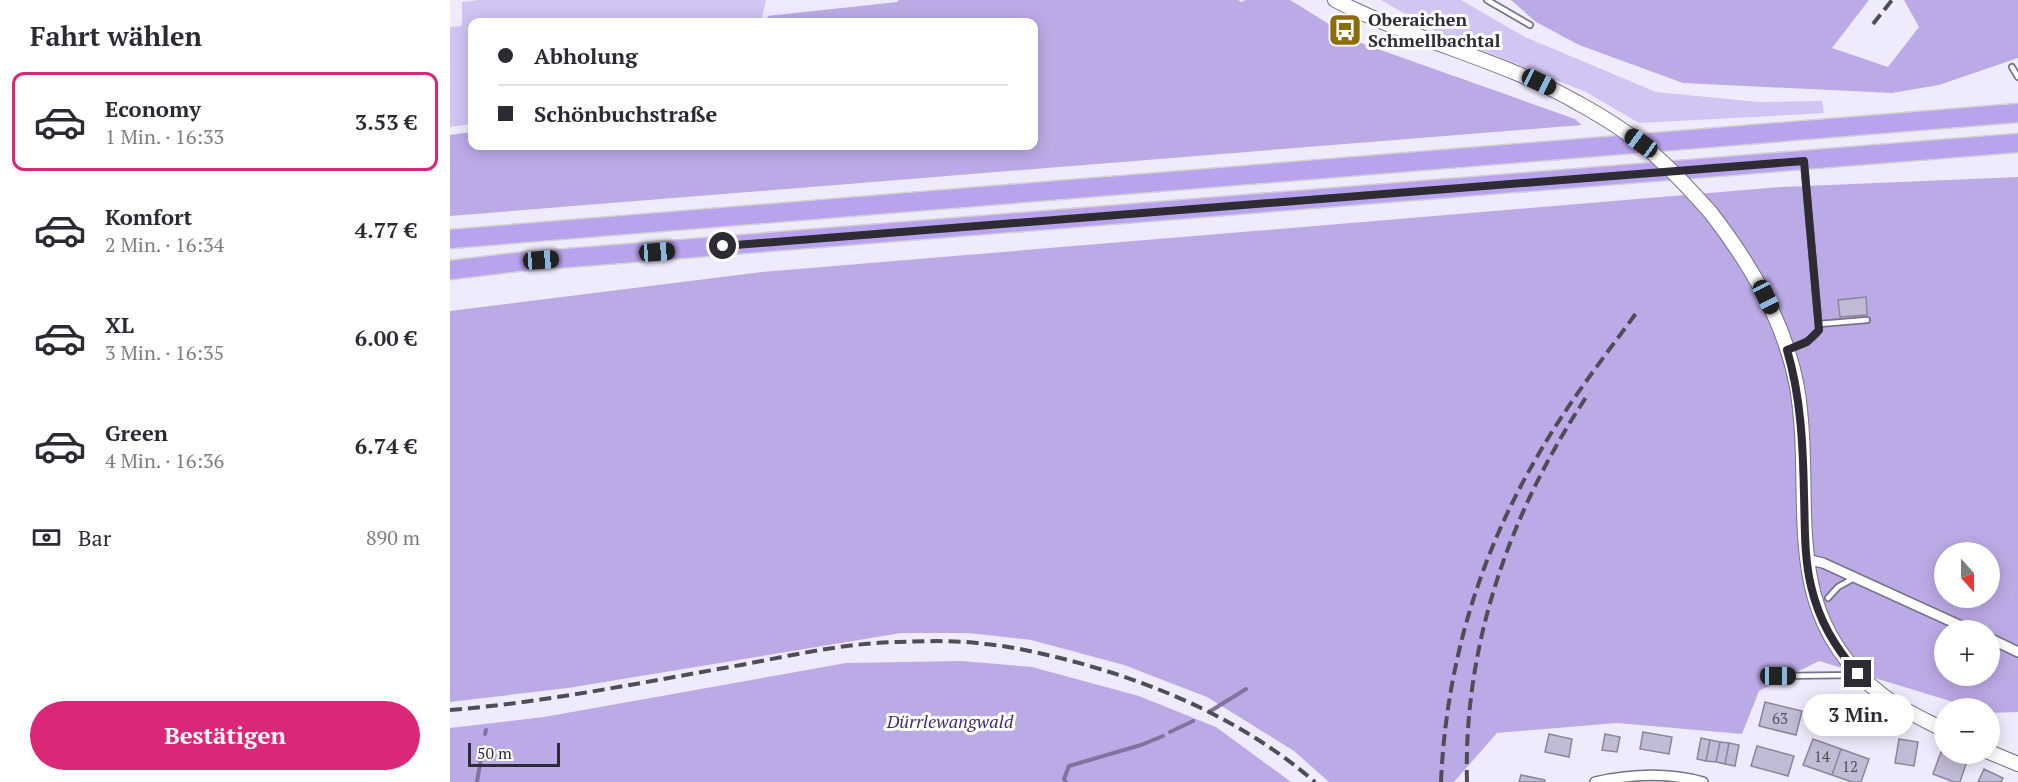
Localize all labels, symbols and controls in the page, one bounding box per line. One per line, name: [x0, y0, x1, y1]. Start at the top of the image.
place label: Oberaichen Schmellbachtal: [1368, 7, 1501, 52]
bus stop icon: Oberaichen Schmellbachtal: [1327, 12, 1363, 48]
text: Fahrt wählen: [30, 18, 202, 54]
text: Abholung: [534, 41, 638, 70]
car: [1519, 66, 1559, 98]
text: Economy: [105, 94, 201, 123]
icon: car: [33, 95, 87, 149]
text: Schönbuchstraße: [534, 99, 717, 128]
text: 3.53 €: [355, 107, 417, 136]
text: 1 Min. · 16:33: [105, 123, 224, 150]
car: [1621, 125, 1661, 161]
text: Komfort: [105, 202, 192, 231]
icon: car: [33, 203, 87, 257]
text: 4.77 €: [355, 215, 417, 244]
text: 2 Min. · 16:34: [105, 231, 224, 258]
route start: [709, 232, 736, 259]
car: [638, 242, 676, 262]
car: [522, 250, 560, 270]
car: [1750, 277, 1782, 317]
text: XL: [105, 310, 134, 339]
icon: car: [33, 311, 87, 365]
text: 6.00 €: [355, 323, 417, 352]
text: 3 Min. · 16:35: [105, 339, 224, 366]
text: Green: [105, 418, 168, 447]
icon: car: [33, 419, 87, 473]
text: 6.74 €: [355, 431, 417, 460]
text: 4 Min. · 16:36: [105, 447, 224, 474]
icon: cash: [30, 521, 63, 554]
text: Bar: [78, 523, 111, 552]
text: 890 m: [366, 524, 420, 551]
north arrow: [1934, 542, 2000, 608]
map controls: [1934, 542, 2000, 764]
button: +: [1934, 620, 2000, 686]
route end: [1844, 660, 1871, 687]
car: [1760, 667, 1796, 685]
callout: 3 Min.: [1802, 695, 1914, 737]
button: −: [1934, 698, 2000, 764]
button: Bestätigen: [30, 701, 420, 770]
text: 3 Min.: [1828, 701, 1889, 728]
house number: 63: [1772, 708, 1788, 728]
park label: Dürrlewangwald: [886, 709, 1014, 733]
scale bar: [468, 740, 560, 768]
text: 50 m: [477, 742, 512, 764]
house number: 14: [1814, 746, 1830, 766]
house number: 12: [1842, 756, 1858, 776]

